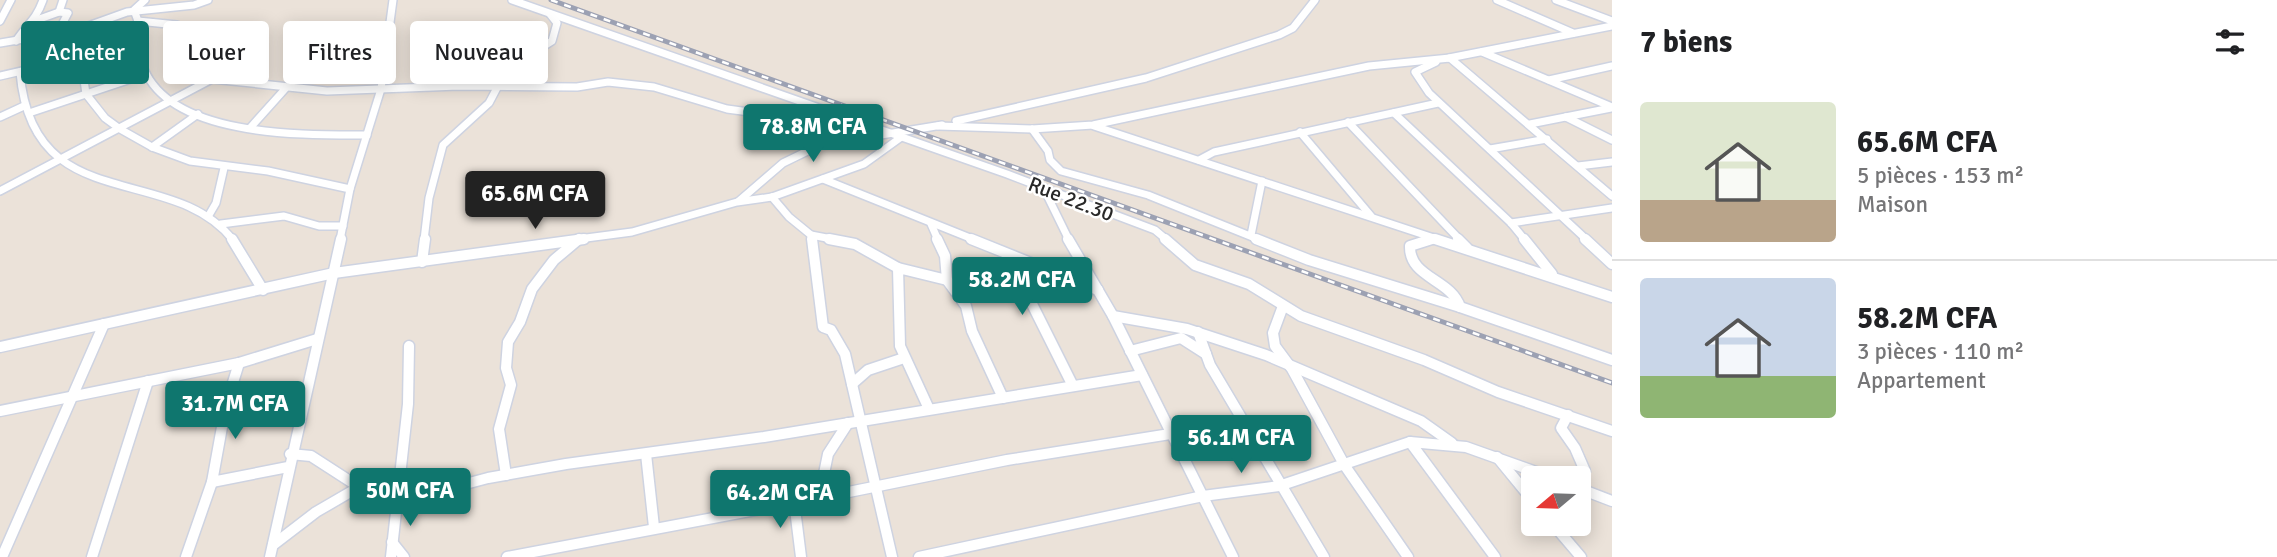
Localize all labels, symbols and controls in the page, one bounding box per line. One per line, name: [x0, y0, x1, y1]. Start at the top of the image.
chip: Acheter: [21, 21, 149, 84]
chip: Louer: [163, 21, 269, 84]
chip: Filtres: [283, 21, 396, 84]
chip: Nouveau: [410, 21, 548, 84]
icon: filters: [2211, 23, 2249, 61]
text: 7 biens: [1640, 24, 1732, 61]
pin: 78.8M CFA: [733, 104, 893, 164]
text: 78.8M CFA: [759, 112, 867, 141]
text: 65.6M CFA: [1857, 124, 1997, 161]
icon: home: [1696, 130, 1780, 214]
text: 5 pièces · 153 m²: [1857, 161, 2024, 190]
street label: Rue 22.30: [1025, 171, 1117, 227]
pin: 65.6M CFA: [455, 172, 615, 231]
text: 65.6M CFA: [481, 179, 589, 208]
text: Maison: [1857, 190, 1928, 219]
pin: 58.2M CFA: [942, 258, 1102, 317]
text: 58.2M CFA: [968, 265, 1076, 294]
text: 58.2M CFA: [1857, 300, 1997, 337]
icon: home: [1696, 306, 1780, 390]
text: 3 pièces · 110 m²: [1857, 337, 2024, 366]
text: Appartement: [1857, 366, 1986, 395]
pin: 31.7M CFA: [155, 382, 315, 441]
text: 31.7M CFA: [181, 389, 289, 418]
pin: 56.1M CFA: [1161, 416, 1321, 475]
text: 56.1M CFA: [1187, 423, 1295, 452]
north arrow: [1521, 466, 1591, 536]
map controls: [1521, 466, 1591, 536]
pin: 50M CFA: [345, 468, 475, 528]
pin: 64.2M CFA: [700, 470, 860, 530]
text: 50M CFA: [366, 476, 454, 505]
text: 64.2M CFA: [726, 478, 834, 507]

